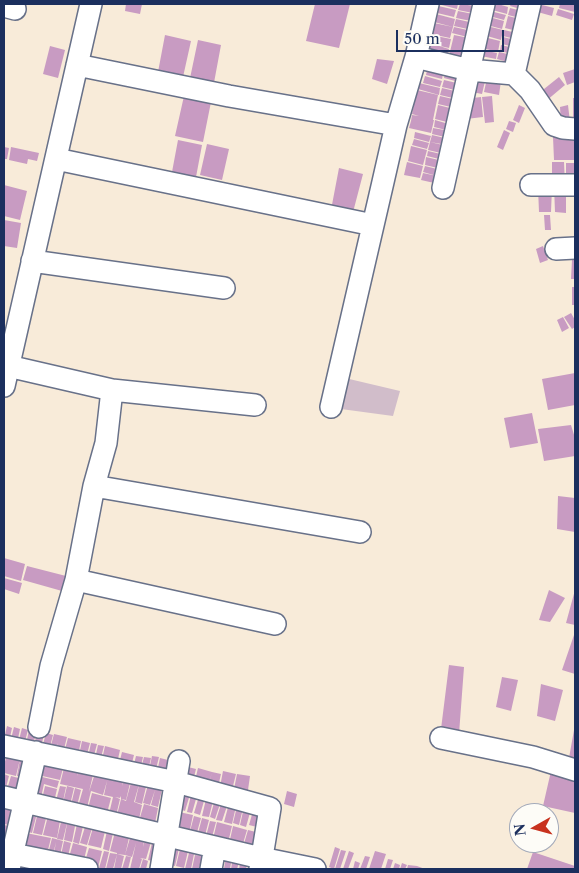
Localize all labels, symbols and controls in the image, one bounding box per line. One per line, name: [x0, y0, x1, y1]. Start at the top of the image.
scale bar: [399, 20, 506, 52]
text: 50 m: [404, 29, 440, 48]
north arrow: [509, 803, 559, 853]
text: N: [510, 823, 530, 837]

